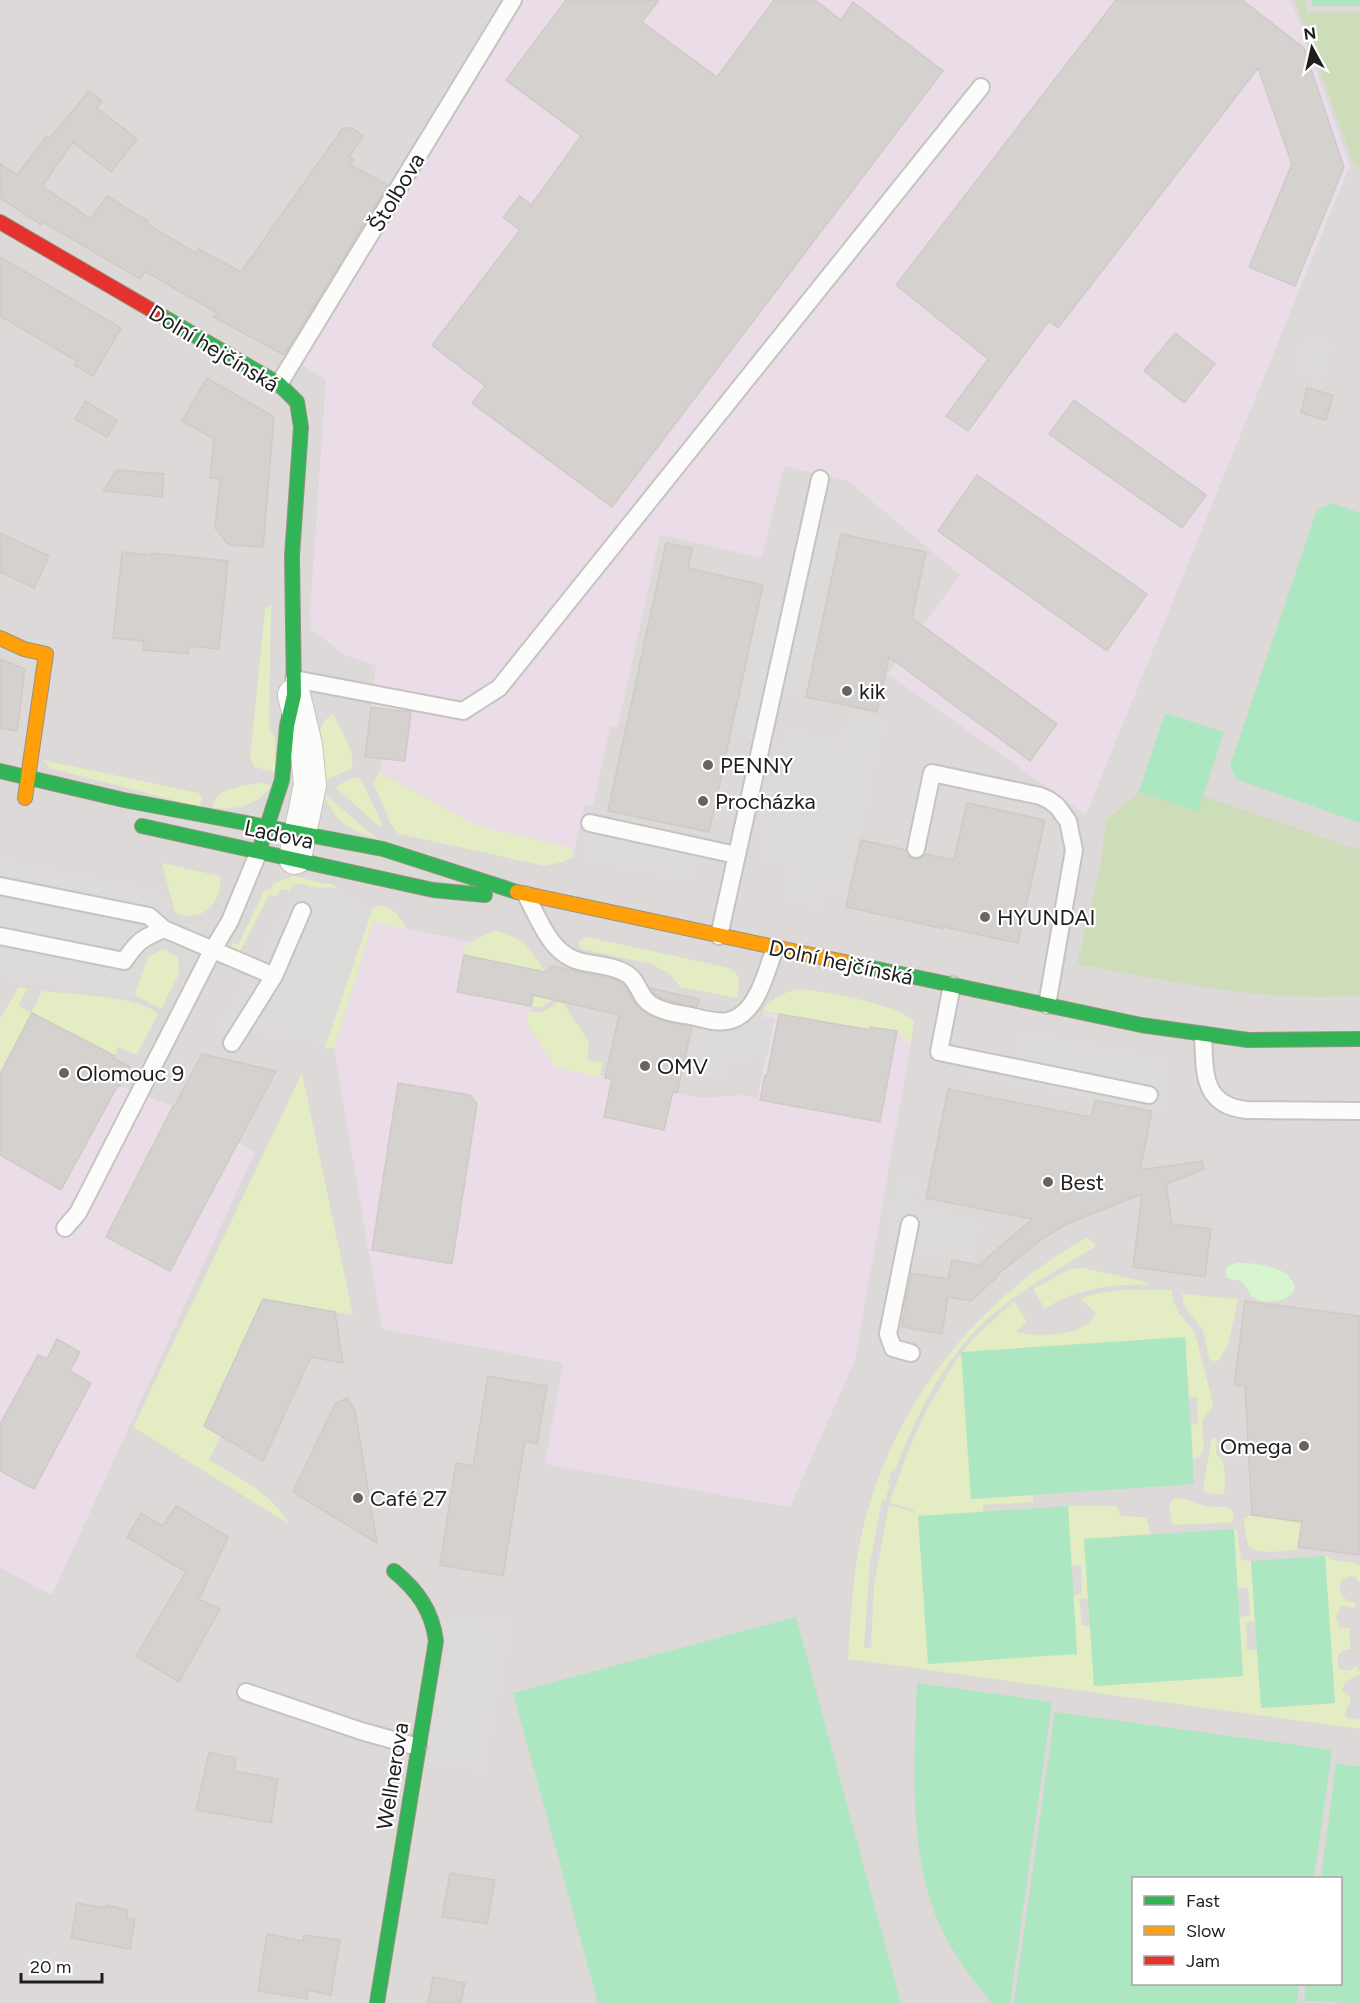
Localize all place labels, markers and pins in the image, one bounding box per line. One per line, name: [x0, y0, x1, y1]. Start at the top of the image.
place label: kik: [859, 678, 886, 705]
marker: kik: [840, 684, 854, 698]
place label: PENNY: [720, 752, 794, 779]
marker: PENNY: [701, 758, 715, 772]
place label: Procházka: [715, 788, 816, 815]
marker: Procházka: [696, 794, 710, 808]
place label: HYUNDAI: [997, 904, 1095, 931]
marker: HYUNDAI: [978, 910, 992, 924]
place label: OMV: [657, 1053, 709, 1080]
marker: OMV: [638, 1059, 652, 1073]
place label: Olomouc 9: [76, 1060, 184, 1087]
marker: Olomouc 9: [57, 1066, 71, 1080]
place label: Best: [1060, 1169, 1104, 1196]
marker: Best: [1041, 1175, 1055, 1189]
place label: Omega: [1220, 1433, 1292, 1460]
marker: Omega: [1297, 1439, 1311, 1453]
place label: Café 27: [370, 1485, 447, 1512]
marker: Café 27: [351, 1491, 365, 1505]

